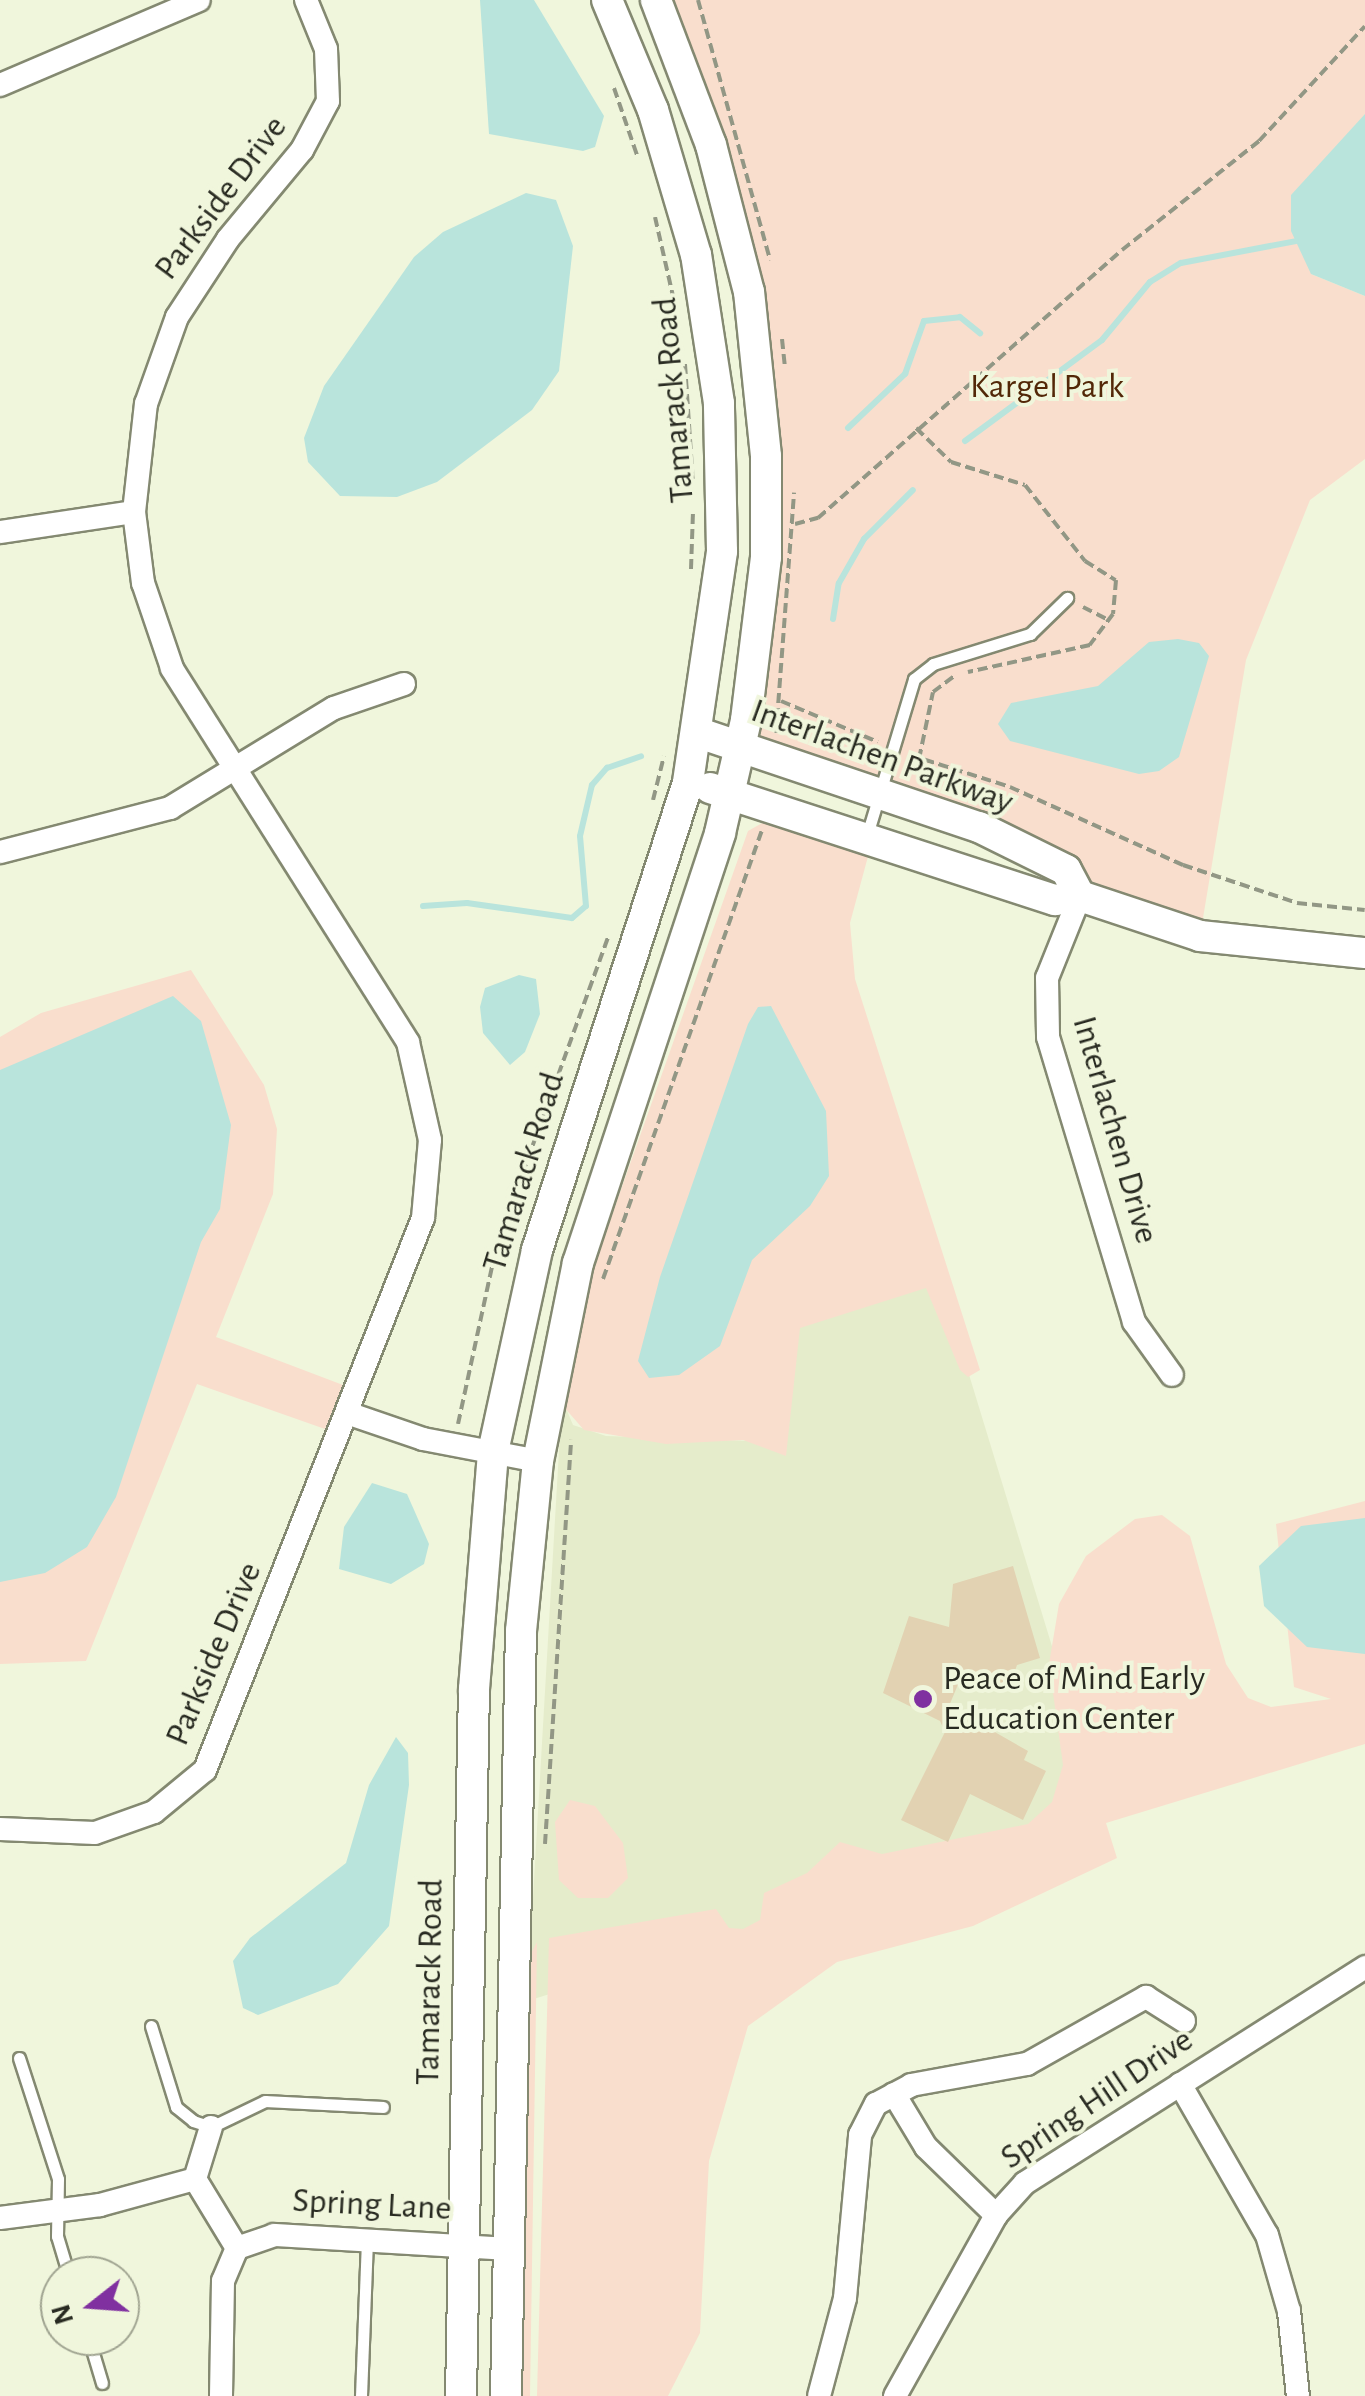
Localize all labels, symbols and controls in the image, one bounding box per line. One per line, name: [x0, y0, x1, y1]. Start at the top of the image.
street label: Parkside Drive: [146, 108, 296, 288]
street label: Tamarack Road: [644, 295, 704, 505]
park label: Kargel Park: [970, 366, 1124, 408]
street label: Interlachen Parkway: [745, 690, 1019, 824]
street label: Interlachen Drive: [1062, 1012, 1168, 1248]
street label: Tamarack Road: [474, 1067, 574, 1277]
street label: Parkside Drive: [157, 1556, 271, 1752]
place label: Peace of Mind Early Education Center: [943, 1658, 1205, 1740]
marker: Peace of Mind Early Education Center: [912, 1688, 934, 1710]
street label: Tamarack Road: [407, 1878, 453, 2086]
street label: Spring Hill Drive: [993, 2019, 1201, 2179]
street label: Spring Lane: [291, 2180, 453, 2230]
north arrow: [40, 2256, 140, 2356]
text: N: [47, 2301, 79, 2328]

